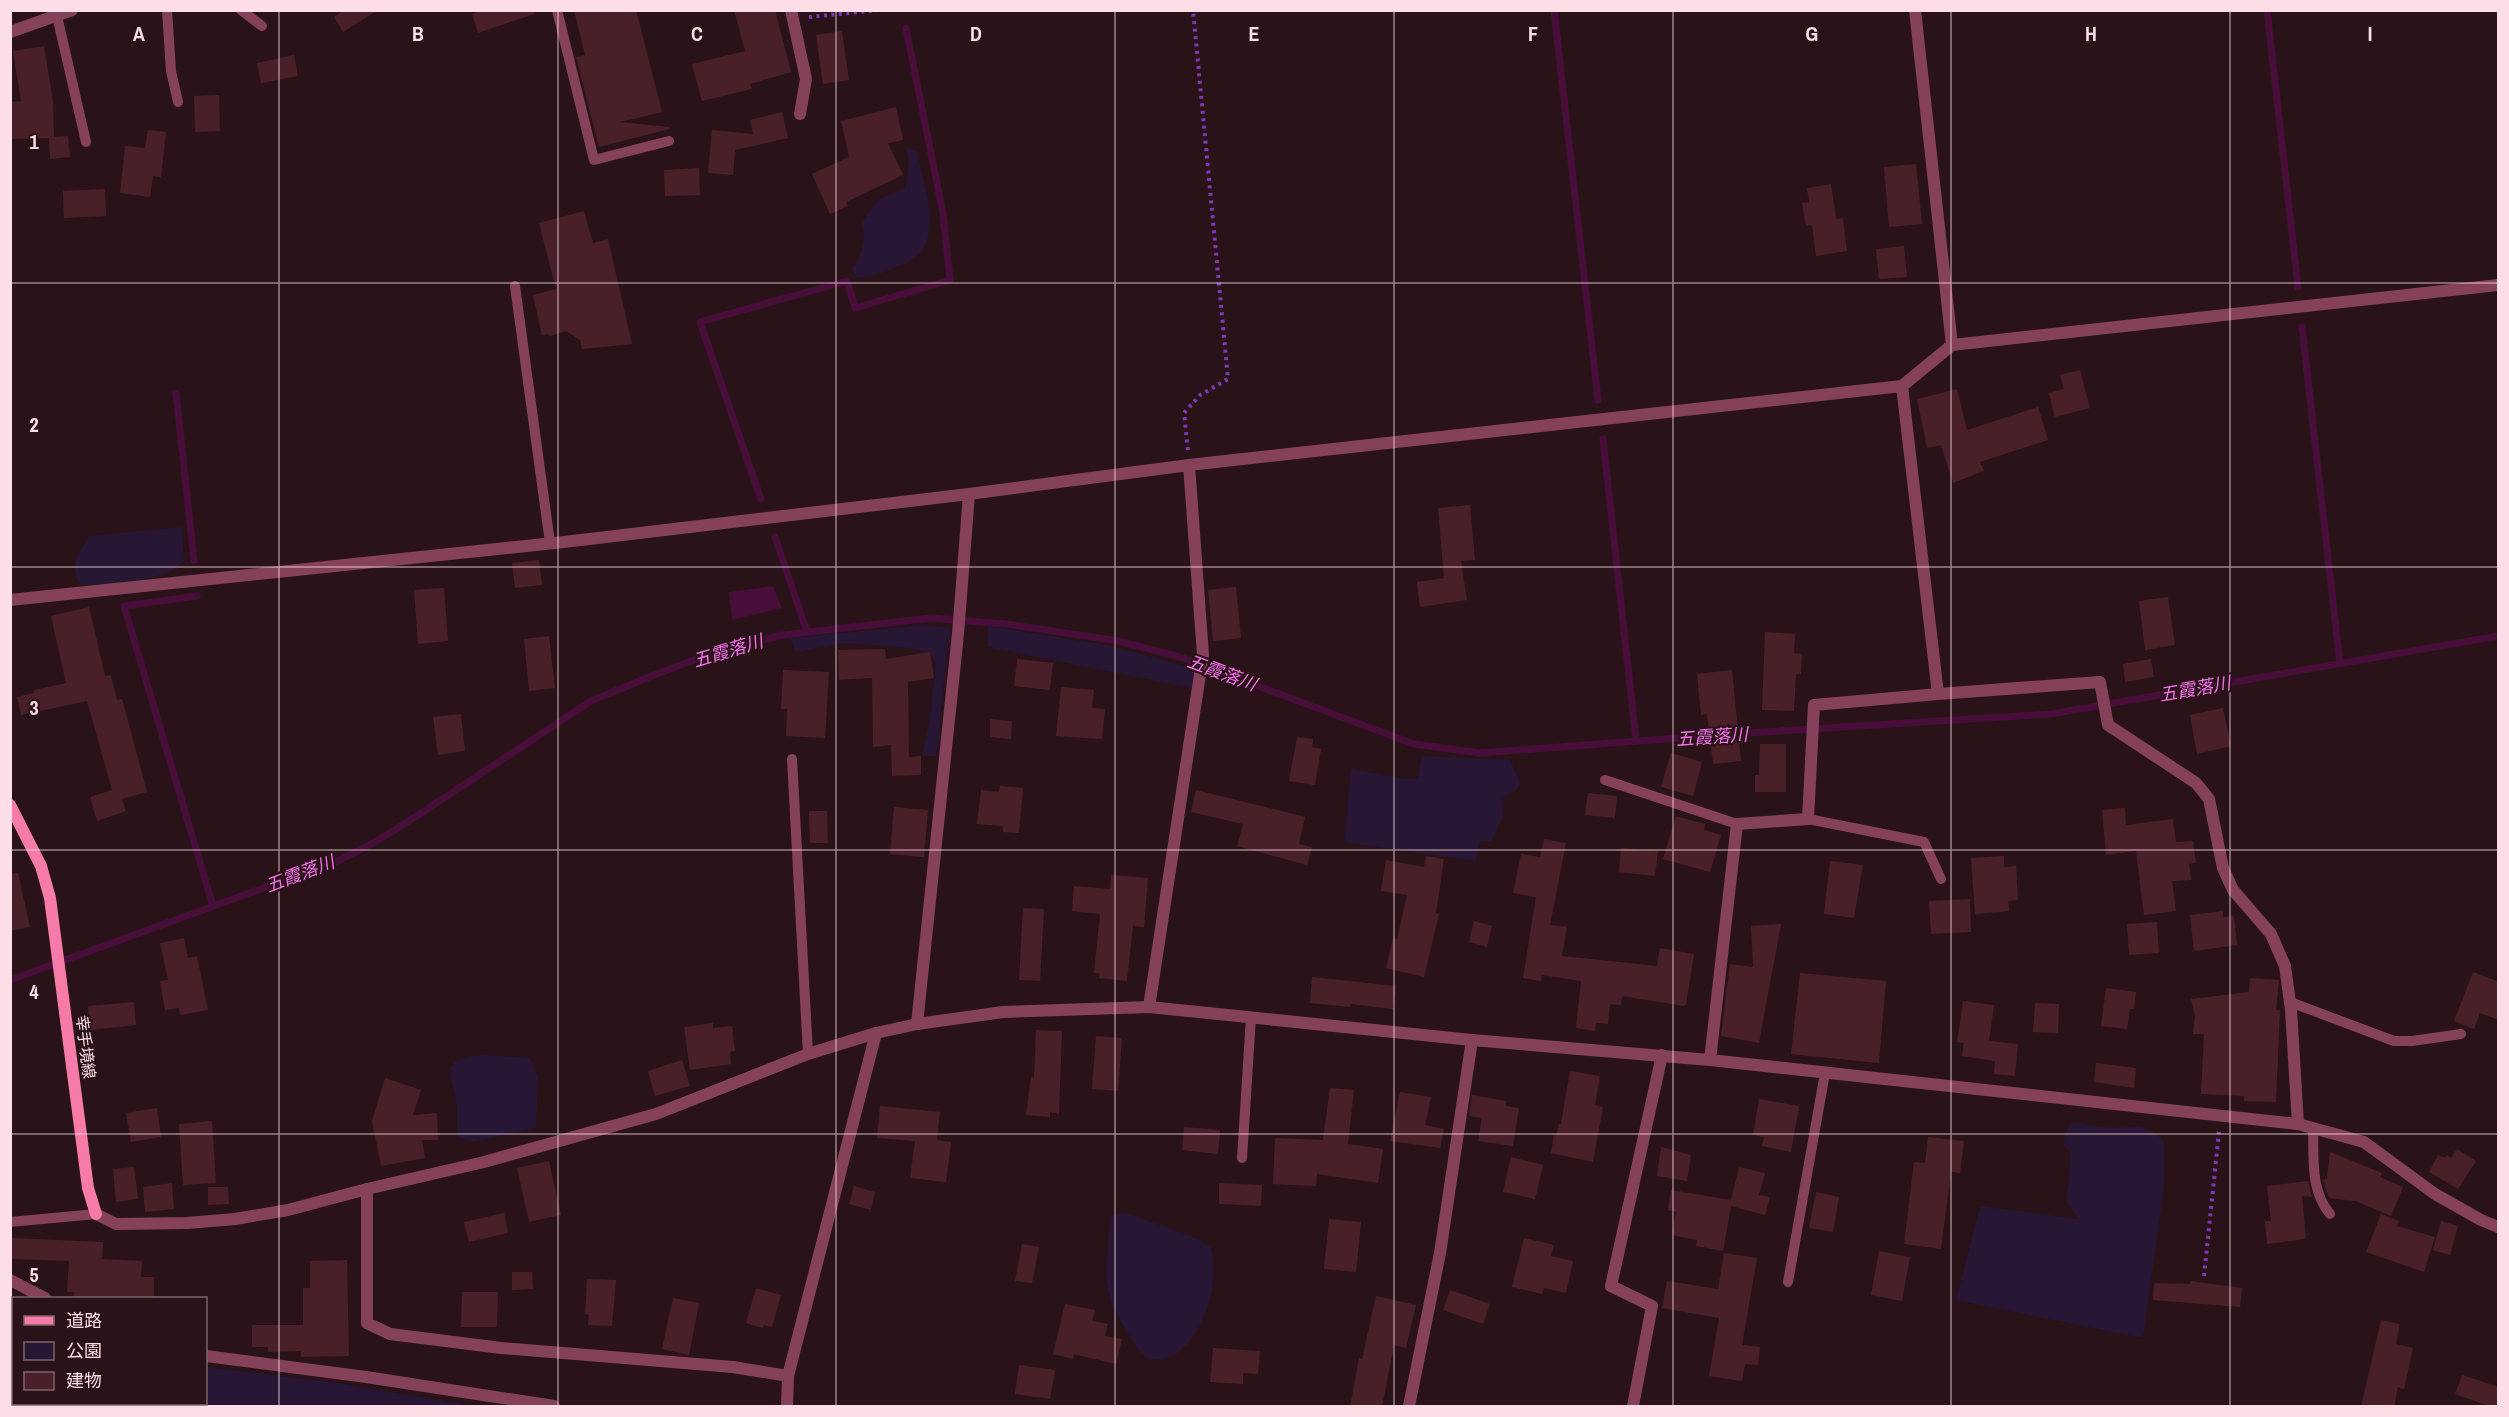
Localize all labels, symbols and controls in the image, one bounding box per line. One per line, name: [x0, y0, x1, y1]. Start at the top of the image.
text: A: [133, 20, 145, 47]
text: B: [412, 20, 424, 47]
text: C: [691, 20, 703, 47]
text: D: [970, 20, 982, 47]
text: E: [1249, 20, 1260, 47]
text: F: [1528, 20, 1538, 47]
text: G: [1806, 20, 1818, 47]
text: H: [2085, 20, 2097, 47]
text: I: [2368, 20, 2372, 47]
text: 1: [29, 128, 39, 155]
text: 2: [29, 411, 39, 438]
water label: 五霞落川: [690, 627, 768, 673]
water label: 五霞落川: [1184, 648, 1262, 697]
water label: 五霞落川: [2157, 670, 2235, 707]
text: 3: [29, 694, 39, 721]
water label: 五霞落川: [1675, 721, 1751, 751]
water label: 五霞落川: [262, 848, 340, 898]
text: 4: [29, 978, 39, 1005]
street label: 幸手境線: [71, 1014, 101, 1080]
text: 5: [29, 1261, 39, 1288]
legend: [12, 1297, 207, 1405]
text: 道路: [66, 1308, 102, 1333]
text: 公園: [66, 1338, 102, 1363]
text: 建物: [66, 1368, 102, 1393]

